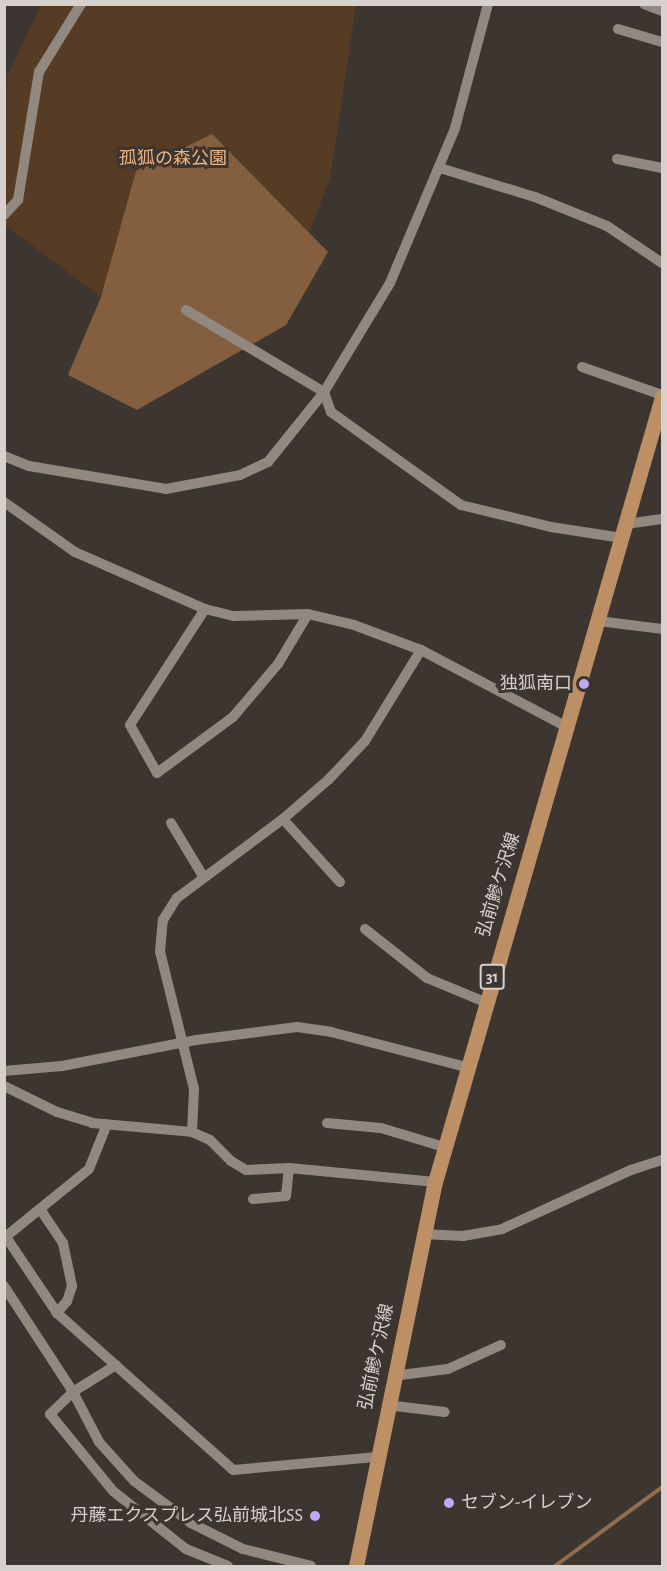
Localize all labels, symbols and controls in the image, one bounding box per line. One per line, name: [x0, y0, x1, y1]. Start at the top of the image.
park label: 孤狐の森公園: [119, 148, 227, 170]
place label: 独狐南口: [500, 673, 572, 695]
marker: 独狐南口: [577, 677, 591, 691]
street label: 弘前鰺ケ沢線: [473, 830, 525, 940]
road number: 31: [478, 964, 506, 990]
street label: 弘前鰺ケ沢線: [355, 1302, 399, 1412]
place label: セブン-イレブン: [461, 1492, 593, 1514]
marker: セブン-イレブン: [442, 1496, 456, 1510]
place label: 丹藤エクスプレス弘前城北SS: [70, 1505, 303, 1527]
marker: 丹藤エクスプレス弘前城北SS: [308, 1509, 322, 1523]

